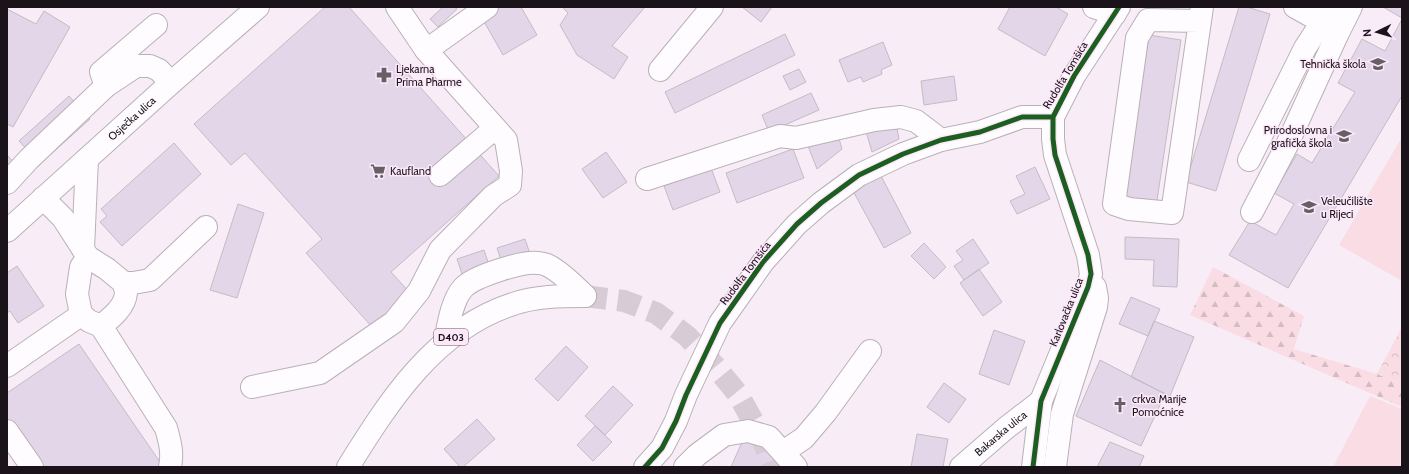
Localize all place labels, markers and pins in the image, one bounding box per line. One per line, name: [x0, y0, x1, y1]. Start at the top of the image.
school or university icon: Tehnička škola: [1369, 55, 1387, 73]
place label: Tehnička škola: [1300, 57, 1367, 71]
place label: Ljekarna Prima Pharme: [396, 62, 462, 89]
pharmacy icon: Ljekarna Prima Pharme: [375, 66, 393, 84]
place label: Prirodoslovna i grafička škola: [1264, 123, 1333, 150]
school or university icon: Prirodoslovna i grafička škola: [1335, 127, 1353, 145]
supermarket icon: Kaufland: [369, 162, 387, 180]
place label: Kaufland: [390, 164, 431, 178]
place label: Veleučilište u Rijeci: [1321, 194, 1373, 221]
school or university icon: Veleučilište u Rijeci: [1300, 198, 1318, 216]
place label: crkva Marije Pomoćnice: [1132, 392, 1187, 419]
church icon: crkva Marije Pomoćnice: [1111, 396, 1129, 414]

